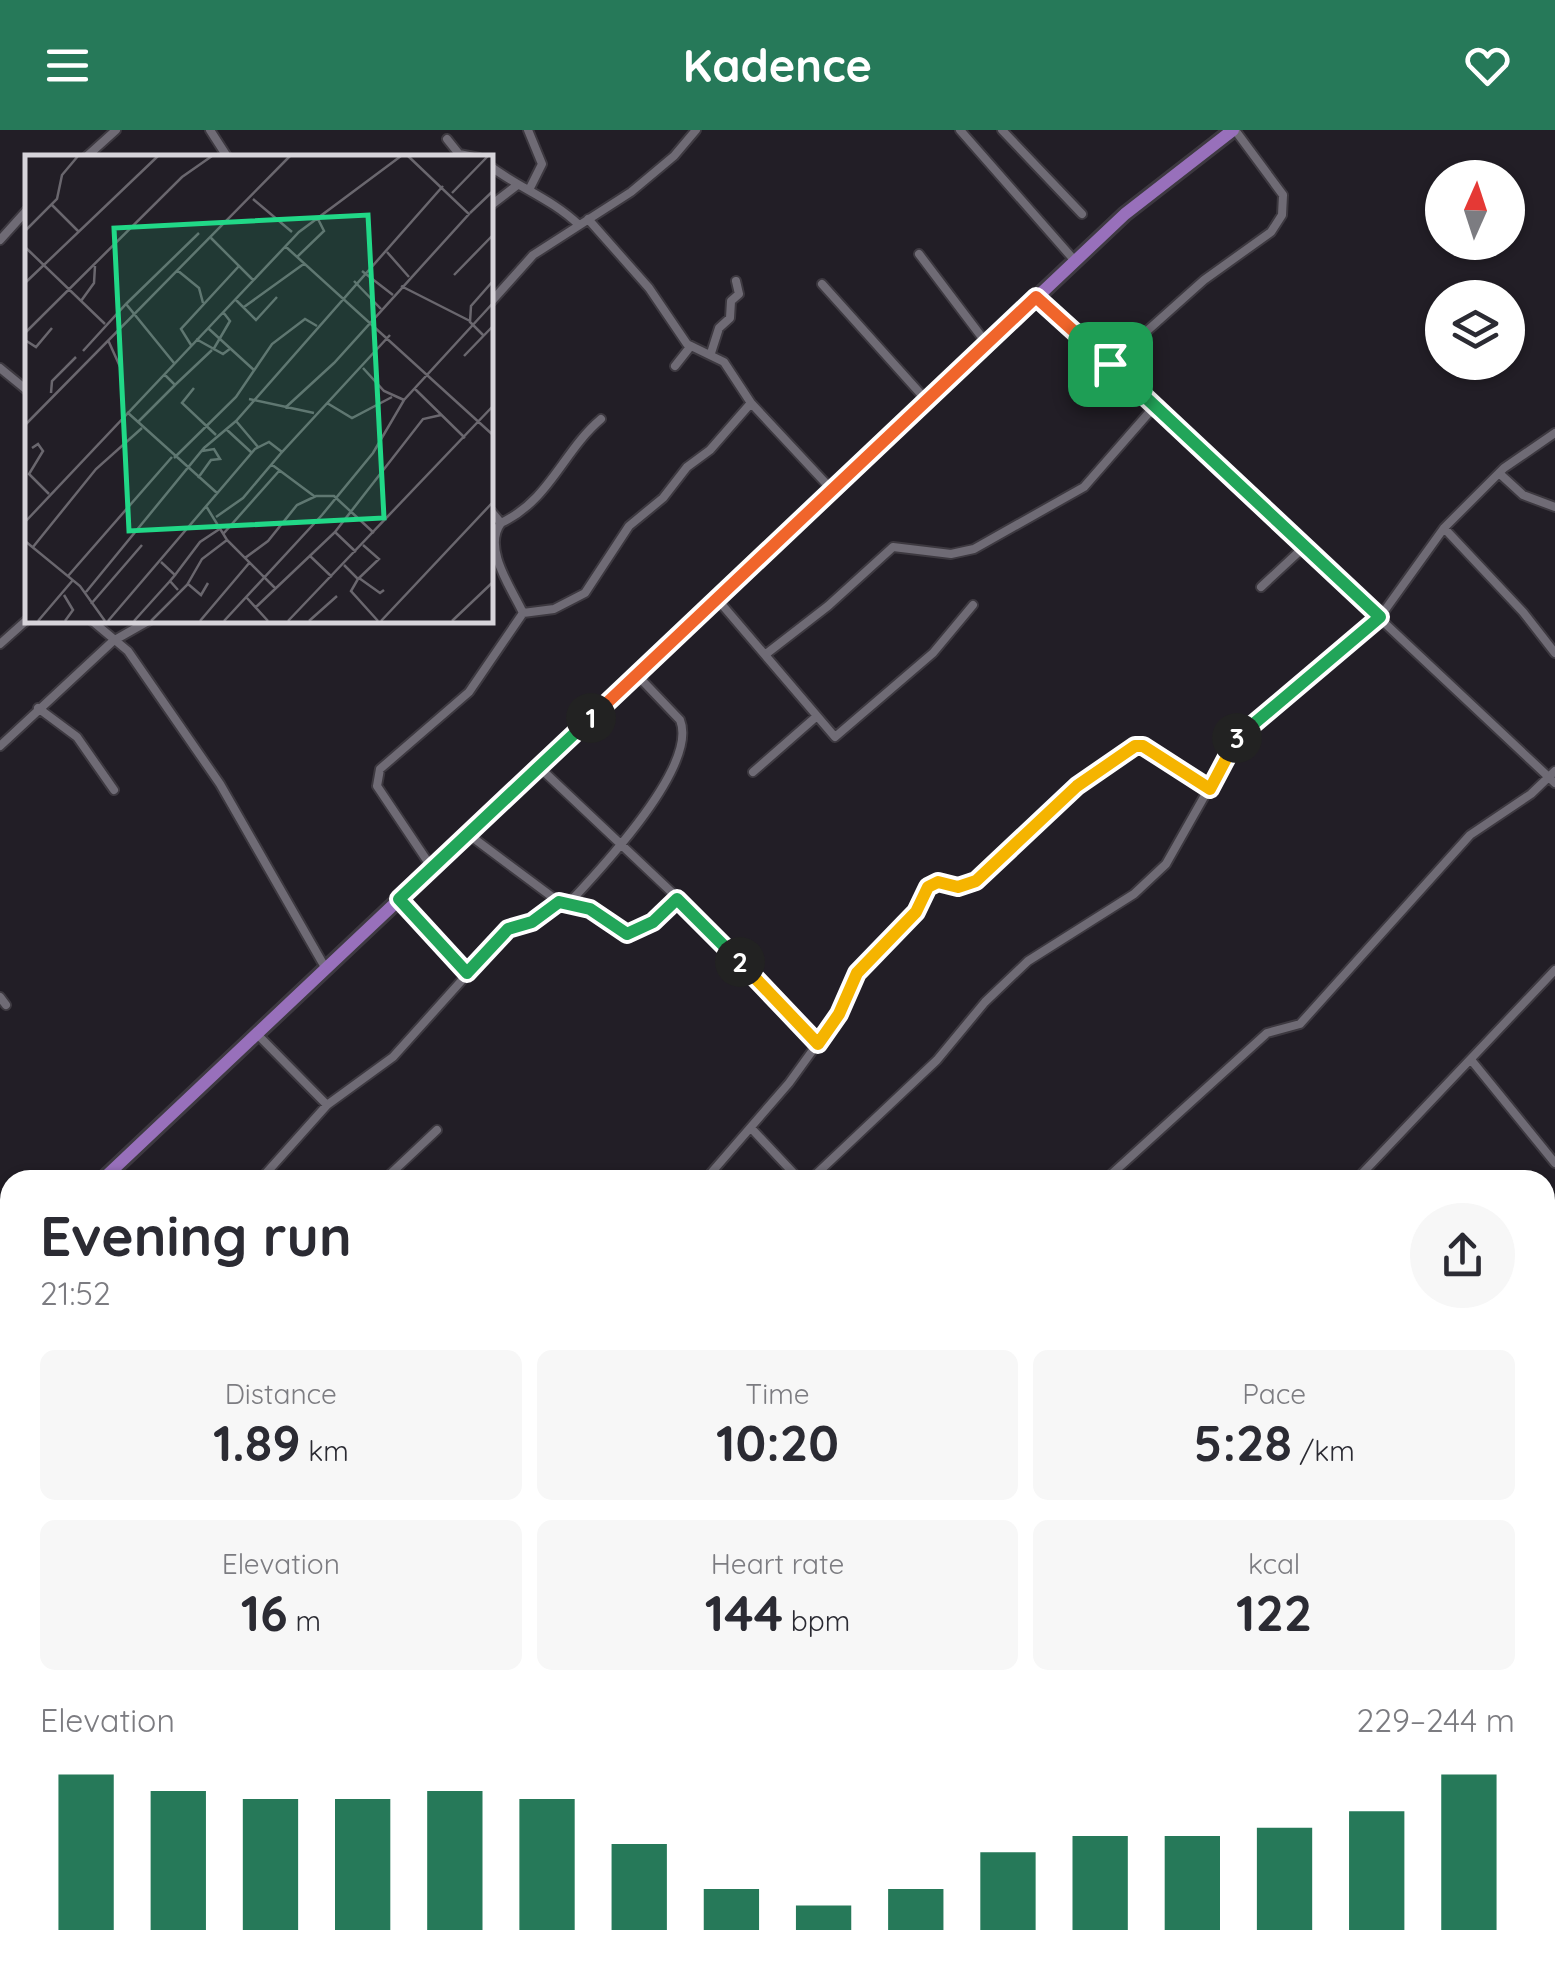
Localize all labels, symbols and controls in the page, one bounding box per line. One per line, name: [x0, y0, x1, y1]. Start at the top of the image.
text: Kadence: [683, 37, 872, 93]
icon: menu: [40, 38, 95, 93]
icon: heart: [1460, 38, 1515, 93]
inset map: [25, 155, 492, 622]
north arrow: [1425, 160, 1525, 260]
map controls: [1425, 160, 1525, 380]
button: layers: [1425, 280, 1525, 380]
pin: [1068, 322, 1153, 407]
icon: arrive: [1083, 337, 1138, 392]
pin: 1: [566, 693, 616, 743]
text: 1: [586, 700, 596, 735]
pin: 3: [1212, 713, 1262, 763]
text: 3: [1229, 720, 1245, 755]
pin: 2: [715, 937, 765, 987]
text: 2: [732, 944, 748, 979]
text: Evening run: [40, 1201, 352, 1270]
button: share: [1410, 1203, 1515, 1308]
text: 21:52: [40, 1273, 111, 1313]
text: Distance: [225, 1376, 337, 1411]
text: Time: [745, 1376, 810, 1411]
text: Pace: [1242, 1376, 1306, 1411]
text: 1.89: [213, 1411, 301, 1474]
text: 10:20: [716, 1411, 839, 1474]
text: 5:28: [1194, 1411, 1292, 1474]
text: km: [301, 1433, 349, 1468]
text: /km: [1292, 1433, 1355, 1468]
text: Elevation: [222, 1546, 340, 1581]
text: Heart rate: [711, 1546, 844, 1581]
text: kcal: [1248, 1546, 1300, 1581]
text: 16: [241, 1581, 288, 1644]
text: 144: [705, 1581, 783, 1644]
text: 122: [1236, 1581, 1312, 1644]
text: m: [288, 1603, 321, 1638]
text: bpm: [783, 1603, 850, 1638]
text: Elevation: [40, 1700, 175, 1740]
text: 229–244 m: [1356, 1700, 1515, 1740]

